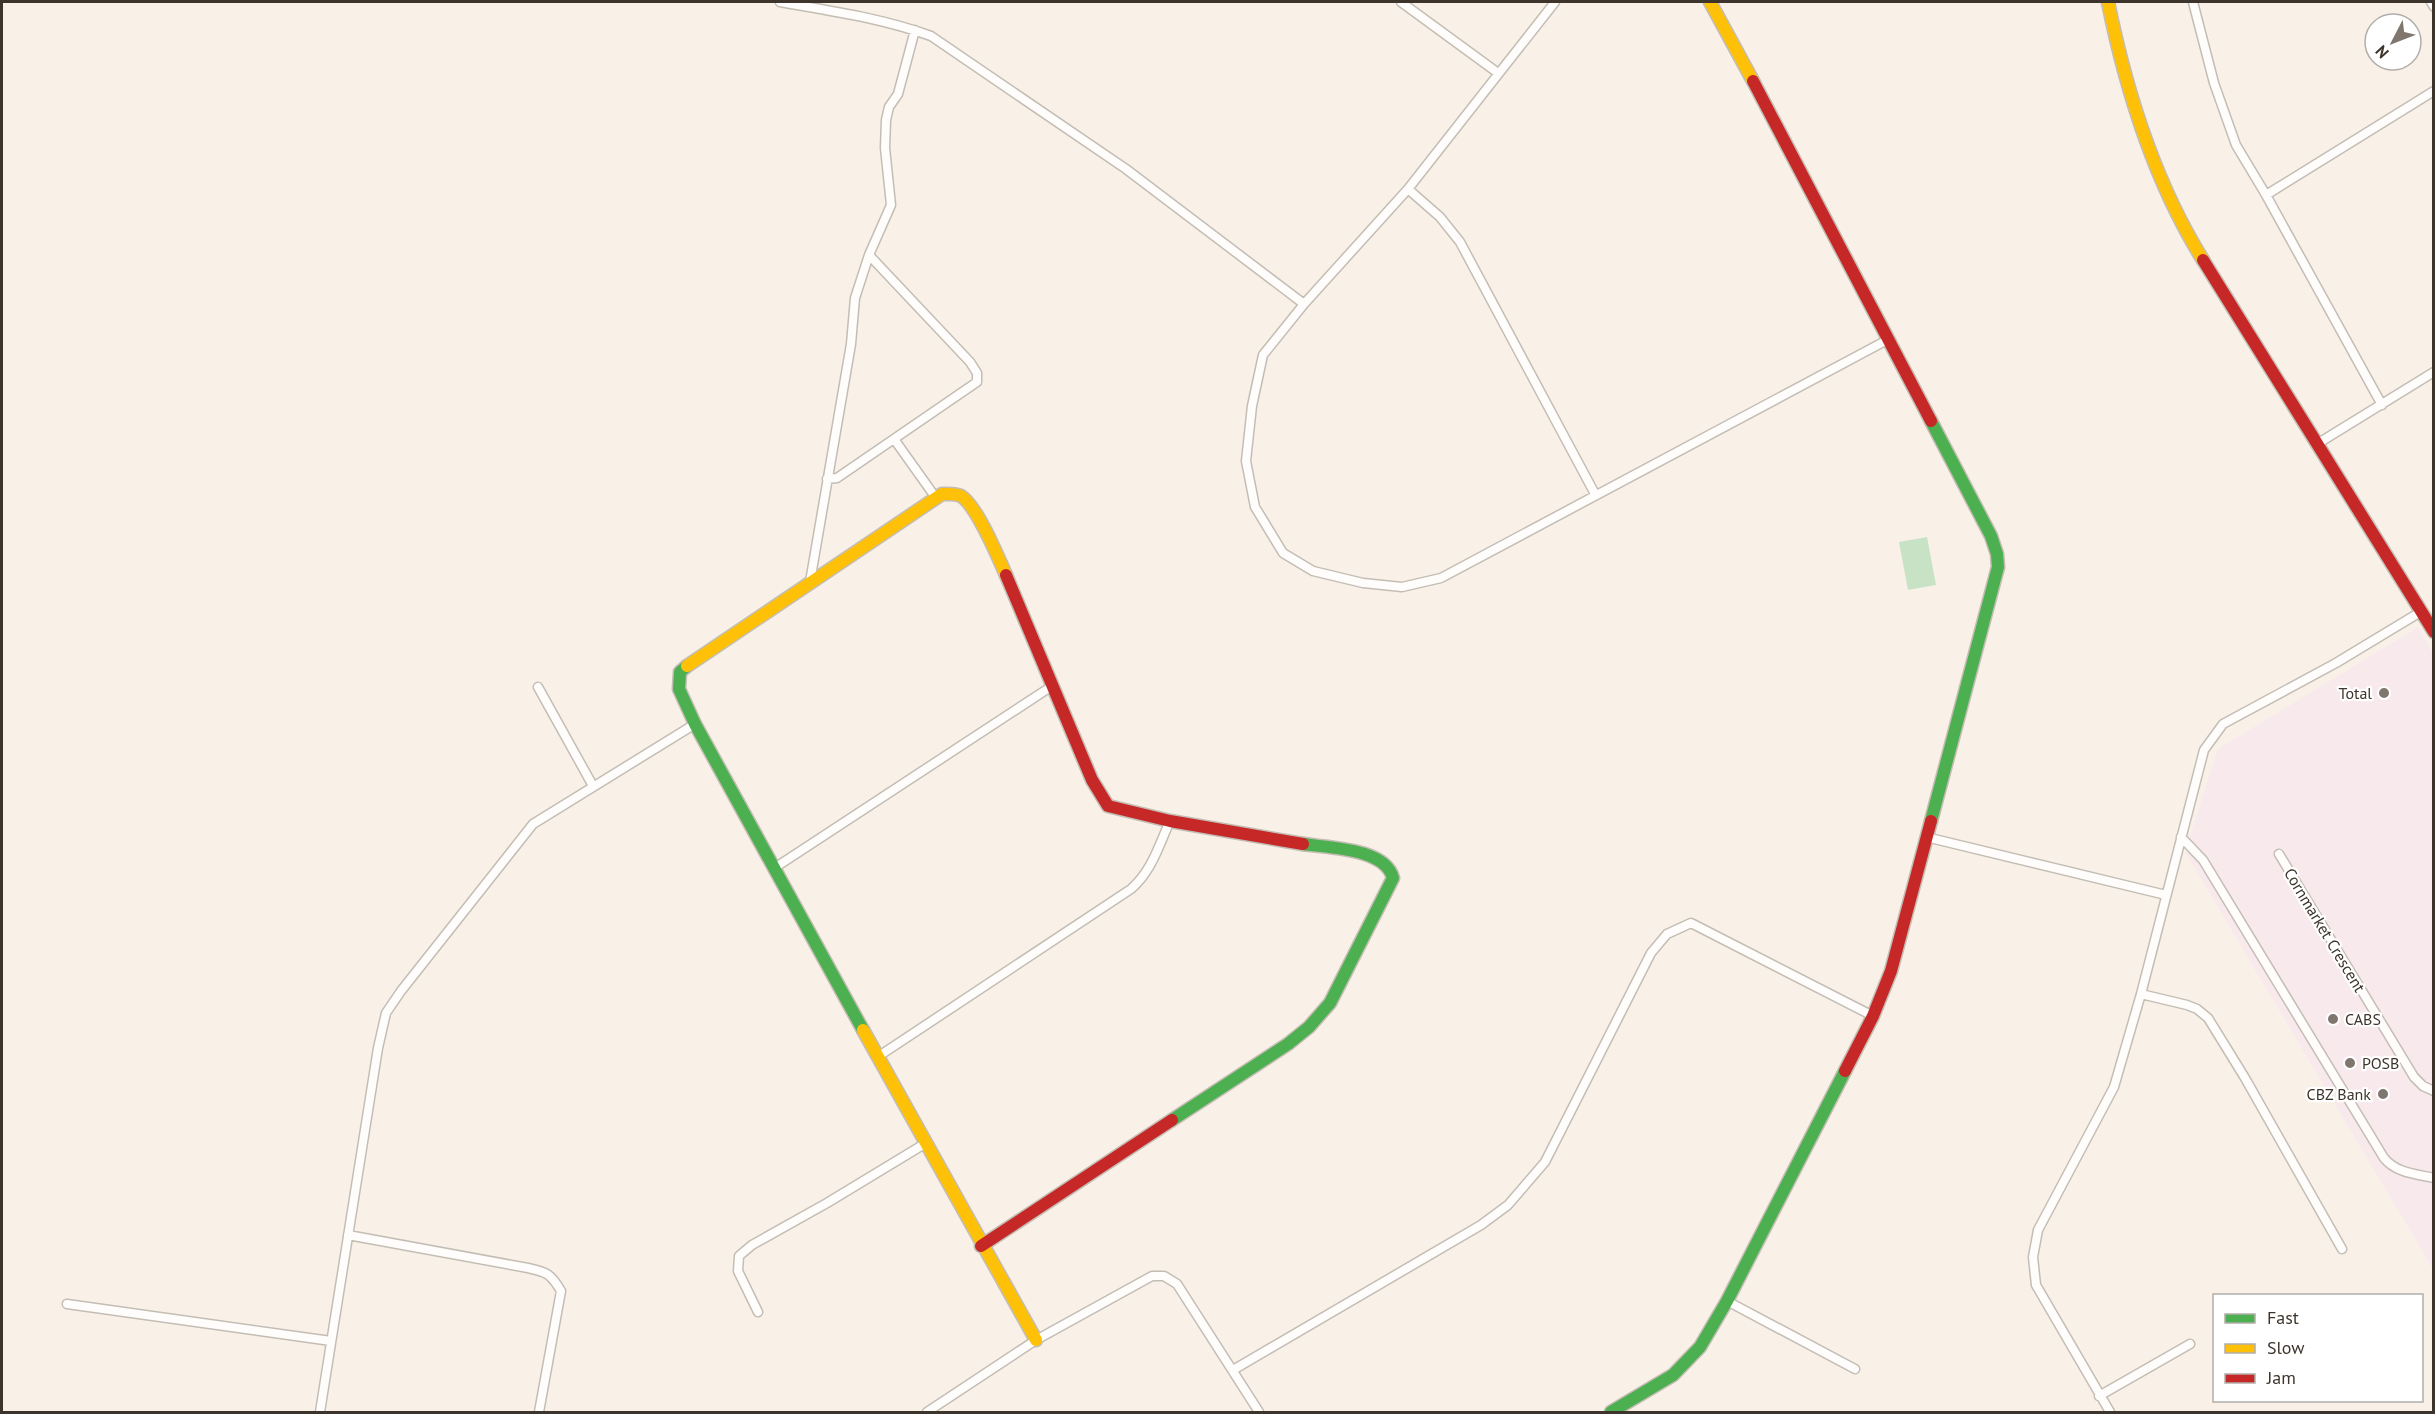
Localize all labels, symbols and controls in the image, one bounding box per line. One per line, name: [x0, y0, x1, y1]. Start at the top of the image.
north arrow: [2363, 12, 2423, 72]
text: N: [2371, 41, 2393, 63]
place label: Total: [2339, 683, 2372, 703]
marker: Total: [2377, 686, 2391, 700]
street label: Cornmarket Crescent: [2280, 864, 2370, 996]
place label: CABS: [2345, 1009, 2381, 1029]
marker: CABS: [2326, 1012, 2340, 1026]
place label: POSB: [2362, 1053, 2399, 1073]
marker: POSB: [2343, 1056, 2357, 1070]
place label: CBZ Bank: [2307, 1084, 2371, 1104]
marker: CBZ Bank: [2376, 1087, 2390, 1101]
legend: [2213, 1294, 2423, 1402]
text: Fast: [2267, 1306, 2299, 1329]
text: Slow: [2267, 1336, 2305, 1359]
text: Jam: [2266, 1366, 2296, 1389]

